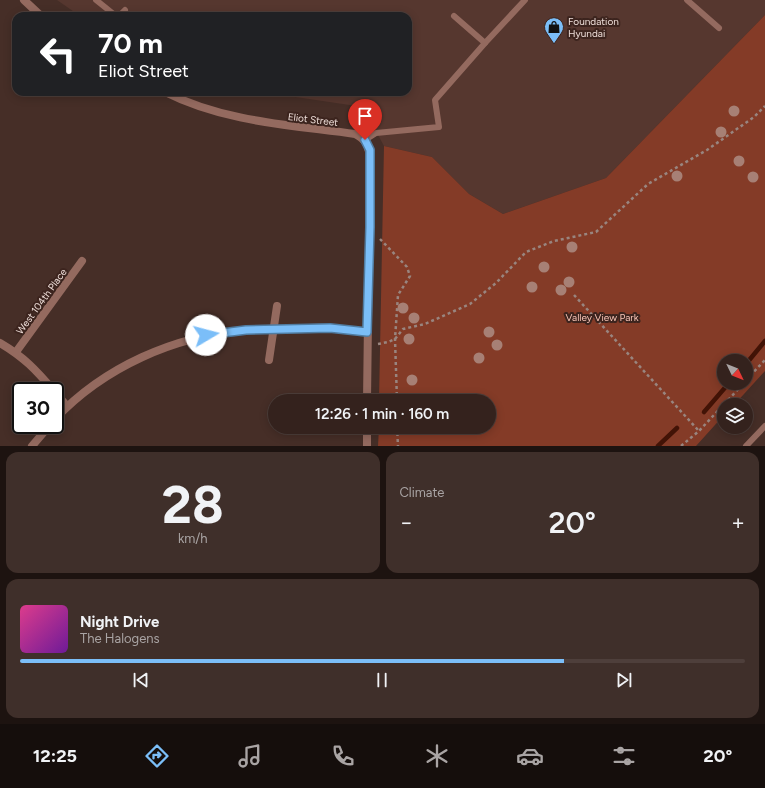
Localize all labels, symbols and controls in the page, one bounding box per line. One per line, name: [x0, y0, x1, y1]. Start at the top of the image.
place label: Foundation Hyundai: [568, 15, 619, 40]
shop icon: Foundation Hyundai: [543, 16, 565, 44]
text: 70 m: [98, 26, 163, 60]
icon: left: [32, 28, 84, 80]
text: Eliot Street: [98, 60, 189, 82]
pin: [348, 99, 382, 140]
icon: arrive: [354, 105, 376, 127]
street label: Eliot Street: [287, 110, 339, 129]
street label: West 104th Place: [13, 265, 70, 337]
park label: Valley View Park: [566, 311, 639, 324]
position arrow: [185, 314, 227, 356]
north arrow: [717, 354, 753, 390]
map controls: [717, 354, 753, 434]
speed limit sign: 30: [12, 382, 64, 434]
button: layers: [717, 398, 753, 434]
text: 12:26 · 1 min · 160 m: [315, 405, 449, 423]
text: 28: [162, 474, 224, 536]
text: Climate: [400, 485, 444, 500]
text: 20°: [548, 504, 596, 541]
text: −: [400, 509, 413, 536]
text: +: [731, 509, 745, 536]
text: km/h: [178, 531, 208, 546]
text: Night Drive: [80, 613, 159, 631]
text: The Halogens: [80, 631, 160, 646]
icon: previous: [130, 669, 152, 691]
icon: pause: [371, 669, 393, 691]
icon: next: [613, 669, 635, 691]
icon: directions: [143, 742, 171, 770]
icon: music: [236, 742, 264, 770]
icon: phone: [329, 742, 357, 770]
icon: climate: [423, 742, 451, 770]
icon: car: [516, 742, 544, 770]
icon: filters: [610, 742, 638, 770]
text: 12:25: [33, 745, 77, 767]
text: 20°: [703, 745, 732, 767]

